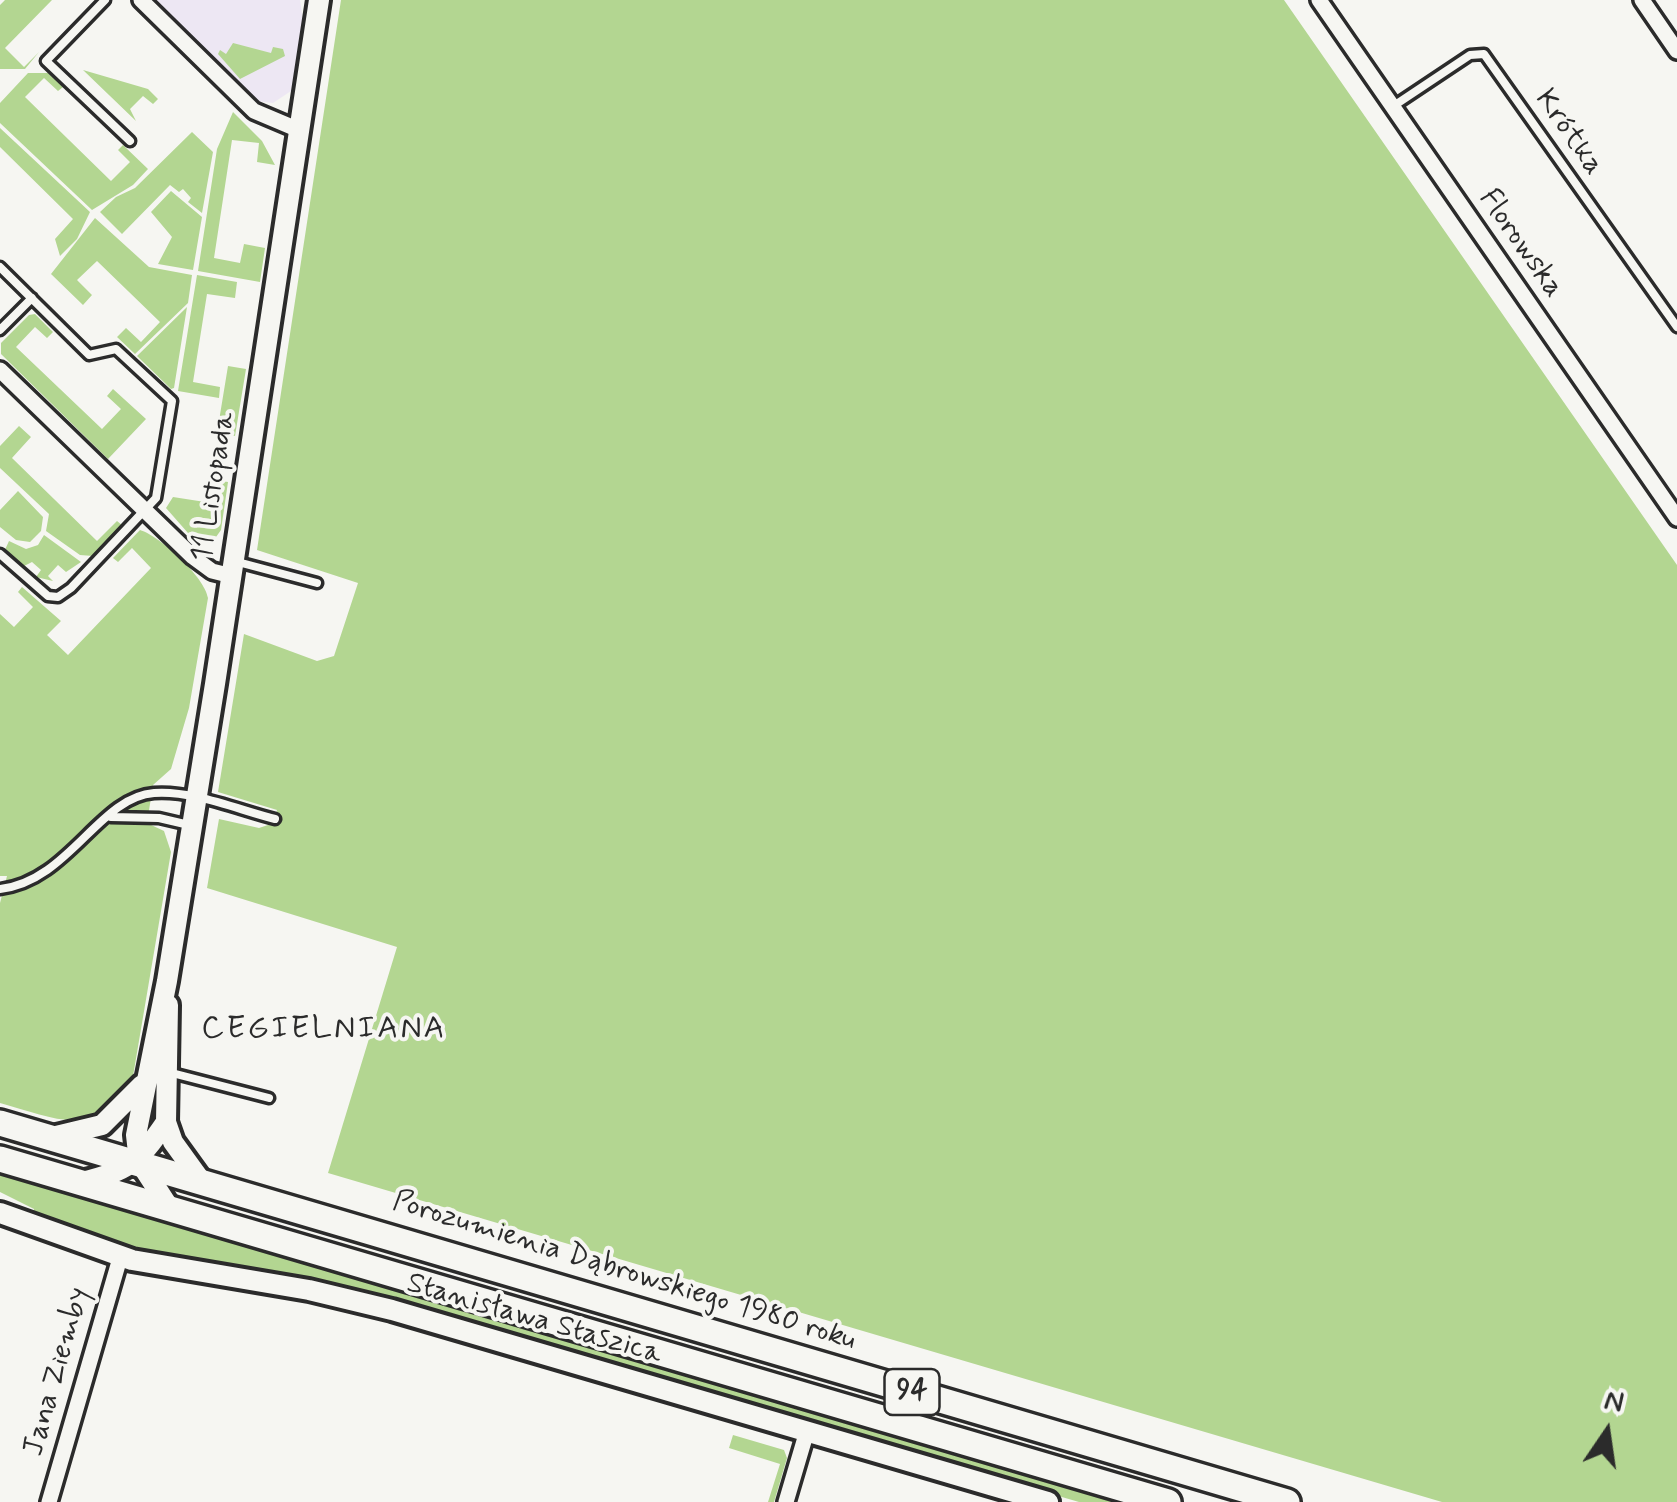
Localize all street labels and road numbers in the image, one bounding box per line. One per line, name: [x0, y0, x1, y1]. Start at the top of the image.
street label: Krótka: [1526, 83, 1610, 183]
street label: Florowska: [1470, 183, 1570, 305]
street label: 11 Listopada: [185, 410, 245, 564]
street label: Porozumienia Dąbrowskiego 1980 roku: [388, 1184, 860, 1360]
street label: Stanisława Staszica: [402, 1266, 666, 1374]
street label: Jana Ziemby: [17, 1284, 99, 1460]
road number: 94: [884, 1369, 940, 1415]

